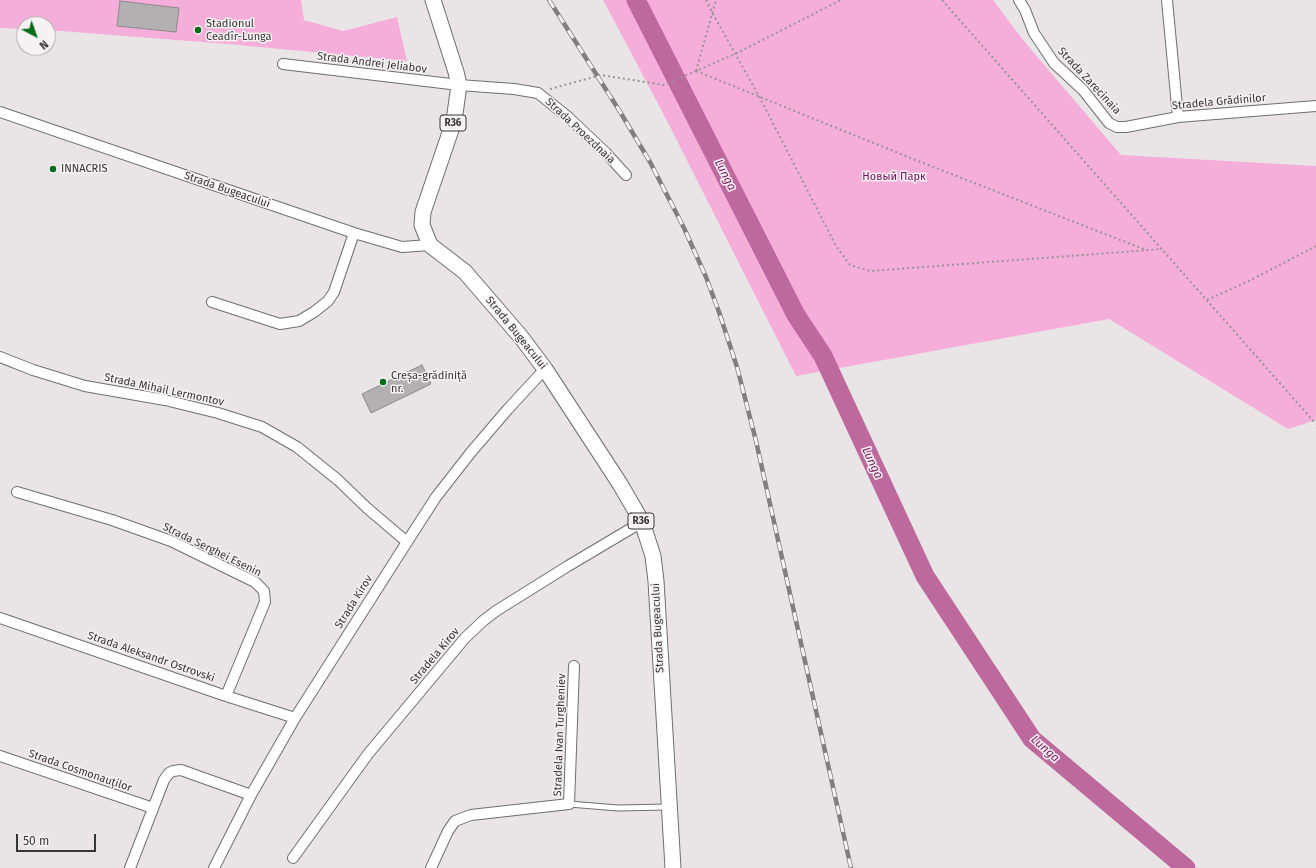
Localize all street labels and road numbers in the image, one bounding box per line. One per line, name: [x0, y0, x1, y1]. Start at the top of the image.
street label: Strada Zarecinaia: [1055, 45, 1123, 117]
street label: Strada Andrei Jeliabov: [316, 50, 428, 76]
street label: Stradela Grădinilor: [1171, 91, 1267, 113]
street label: Strada Proezdnaia: [542, 95, 618, 167]
road number: R36: [440, 115, 466, 131]
street label: Strada Bugeacului: [182, 169, 272, 211]
street label: Strada Bugeacului: [483, 294, 549, 372]
street label: Strada Mihail Lermontov: [103, 371, 225, 409]
road number: R36: [628, 513, 654, 529]
street label: Strada Serghei Esenin: [160, 520, 264, 580]
street label: Strada Kirov: [332, 573, 376, 631]
street label: Strada Bugeacului: [649, 583, 667, 673]
street label: Stradela Kirov: [408, 625, 462, 687]
street label: Strada Aleksandr Ostrovski: [86, 629, 216, 685]
street label: Stradela Ivan Turgheniev: [551, 673, 569, 797]
street label: Strada Cosmonauților: [27, 747, 133, 795]

